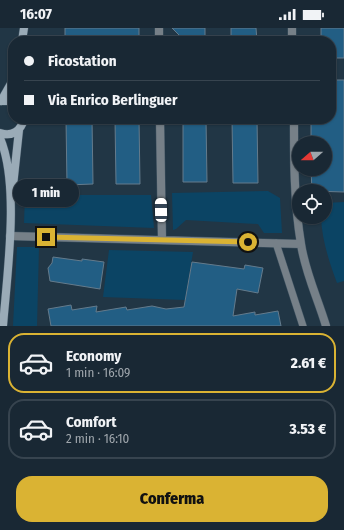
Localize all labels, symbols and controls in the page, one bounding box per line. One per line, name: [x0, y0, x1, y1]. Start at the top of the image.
text: 16:07: [20, 5, 52, 23]
text: Ficostation: [48, 52, 117, 70]
text: Via Enrico Berlinguer: [48, 91, 177, 109]
north arrow: [292, 136, 332, 176]
map controls: [292, 136, 332, 224]
callout: 1 min: [13, 179, 79, 207]
button: locate: [292, 184, 332, 224]
text: 1 min: [32, 185, 60, 200]
car: [155, 198, 167, 222]
route end: [37, 228, 55, 246]
route start: [239, 233, 257, 251]
icon: car: [18, 345, 54, 381]
text: Economy: [66, 347, 121, 365]
text: 2.61 €: [291, 354, 326, 372]
text: 1 min · 16:09: [66, 365, 130, 380]
icon: car: [18, 411, 54, 447]
text: Comfort: [66, 413, 117, 431]
text: 3.53 €: [290, 420, 326, 438]
text: 2 min · 16:10: [66, 431, 129, 446]
button: Conferma: [16, 476, 328, 522]

